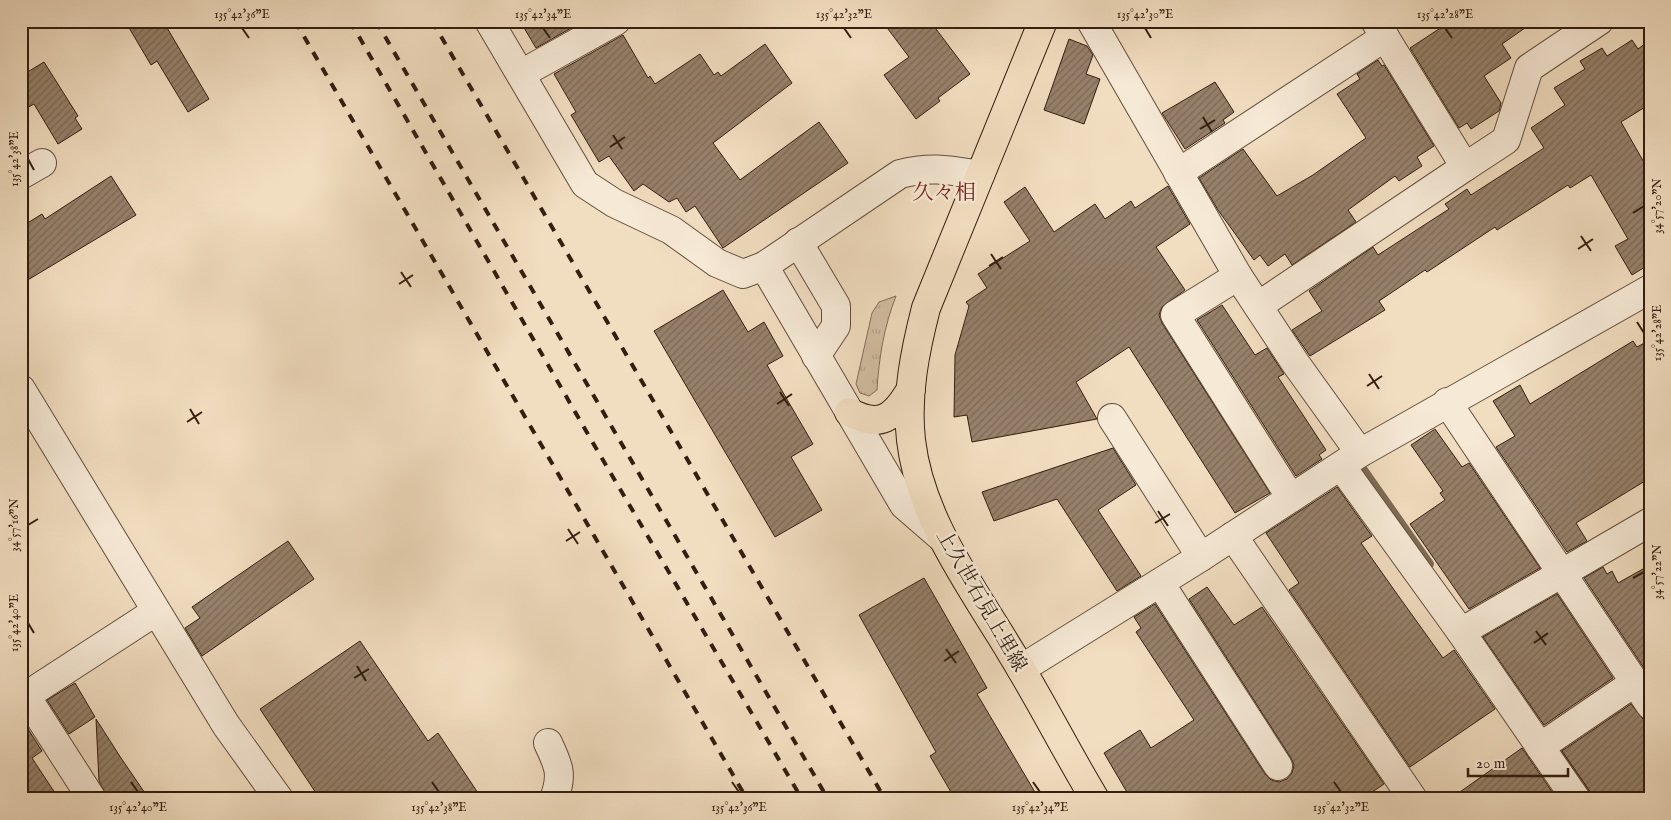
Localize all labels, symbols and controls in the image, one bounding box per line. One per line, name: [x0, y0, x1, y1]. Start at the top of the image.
text: 135°42'36"E: [214, 7, 270, 22]
text: 135°42'34"E: [515, 7, 571, 22]
text: 135°42'32"E: [816, 7, 872, 22]
text: 135°42'30"E: [1117, 7, 1173, 22]
text: 135°42'28"E: [1417, 7, 1473, 22]
text: 135°42'38"E: [7, 131, 22, 187]
text: 34°57'20"N: [1650, 178, 1665, 234]
district label: 久々相: [913, 180, 976, 207]
text: 135°42'28"E: [1650, 305, 1665, 361]
text: 34°57'16"N: [7, 498, 22, 552]
street label: 上久世石見上里線: [930, 525, 1032, 677]
text: 34°57'22"N: [1650, 544, 1665, 600]
text: 135°42'40"E: [7, 594, 22, 652]
scale bar: [1468, 745, 1568, 777]
text: 20 m: [1476, 754, 1506, 773]
text: 135°42'40"E: [109, 800, 167, 815]
text: 135°42'38"E: [411, 800, 467, 815]
text: 135°42'36"E: [711, 800, 767, 815]
text: 135°42'34"E: [1012, 800, 1068, 815]
text: 135°42'32"E: [1313, 800, 1369, 815]

